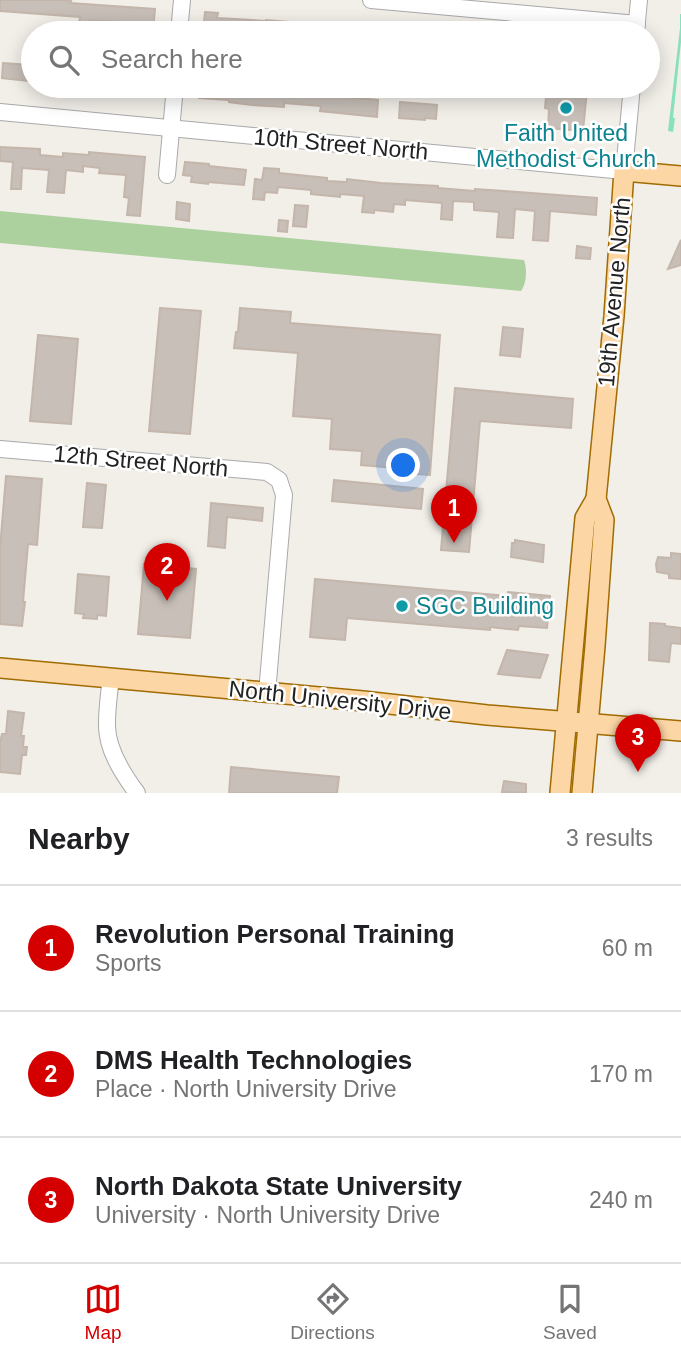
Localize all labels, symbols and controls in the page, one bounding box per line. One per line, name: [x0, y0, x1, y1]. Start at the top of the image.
search box: [21, 21, 660, 98]
icon: search: [45, 41, 83, 79]
text: Search here: [101, 44, 243, 74]
marker: Faith United Methodist Church: [558, 100, 574, 116]
place label: Faith United Methodist Church: [476, 120, 656, 172]
street label: 10th Street North: [253, 123, 429, 165]
street label: 19th Avenue North: [593, 196, 635, 388]
street label: 12th Street North: [53, 440, 229, 482]
your location: [386, 448, 420, 482]
pin: 1: [431, 485, 477, 543]
pin: 2: [144, 543, 190, 601]
place label: SGC Building: [416, 593, 554, 619]
marker: SGC Building: [394, 598, 410, 614]
street label: North University Drive: [227, 675, 453, 725]
pin: 3: [615, 714, 661, 772]
text: Nearby: [28, 822, 130, 855]
text: 3 results: [566, 825, 653, 851]
text: Revolution Personal Training: [95, 919, 455, 949]
text: 1: [45, 935, 57, 961]
text: 60 m: [602, 935, 653, 961]
text: Sports: [95, 950, 161, 976]
text: DMS Health Technologies: [95, 1045, 412, 1075]
text: 2: [45, 1061, 57, 1087]
text: 170 m: [589, 1061, 653, 1087]
text: Place · North University Drive: [95, 1076, 397, 1102]
text: North Dakota State University: [95, 1171, 462, 1201]
text: 3: [45, 1187, 57, 1213]
text: 240 m: [589, 1187, 653, 1213]
text: University · North University Drive: [95, 1202, 440, 1228]
tab: Map: [84, 1280, 122, 1344]
tab: Directions: [290, 1280, 375, 1344]
tab: Saved: [543, 1280, 597, 1344]

